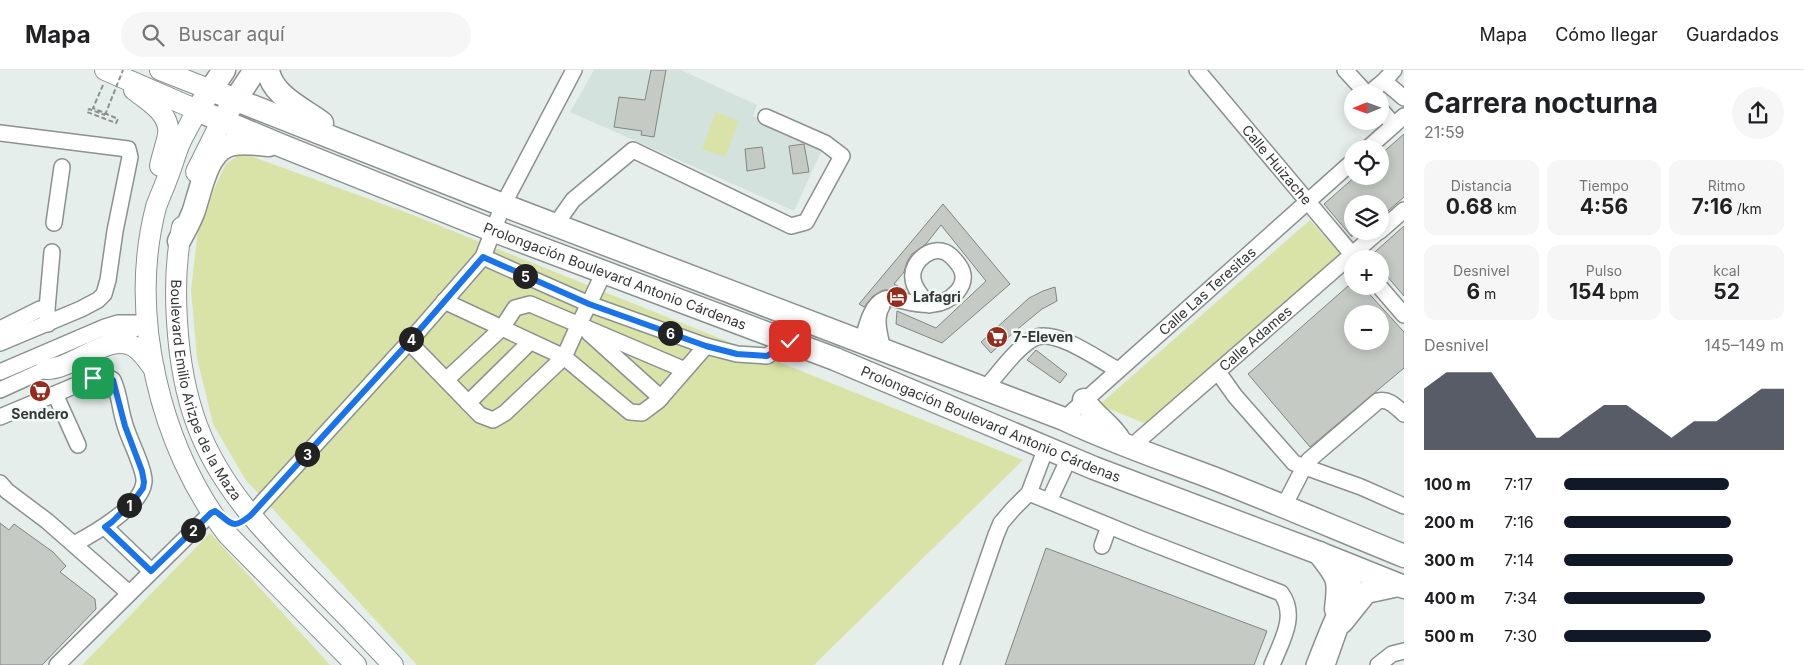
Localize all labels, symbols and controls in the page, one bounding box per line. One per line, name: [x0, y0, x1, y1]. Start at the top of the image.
search box: [121, 12, 471, 57]
text: Mapa: [25, 20, 91, 49]
icon: search: [139, 21, 167, 49]
text: Buscar aquí: [179, 23, 285, 46]
text: Mapa: [1480, 24, 1527, 45]
text: Cómo llegar: [1555, 24, 1658, 45]
text: Guardados: [1686, 24, 1779, 45]
north arrow: [1344, 85, 1389, 130]
map controls: [1344, 85, 1389, 350]
text: Carrera nocturna: [1424, 86, 1658, 120]
button: share: [1732, 87, 1784, 139]
street label: Calle Huizache: [1239, 121, 1316, 208]
text: 21:59: [1424, 122, 1465, 142]
button: locate: [1344, 140, 1389, 185]
text: Distancia: [1451, 177, 1512, 194]
text: Tiempo: [1579, 177, 1629, 194]
text: Ritmo: [1708, 177, 1745, 194]
text: 0.68: [1446, 194, 1493, 219]
text: 4:56: [1580, 194, 1628, 219]
text: 7:16: [1692, 194, 1733, 219]
button: layers: [1344, 195, 1389, 240]
text: km: [1493, 200, 1517, 217]
text: /km: [1733, 200, 1762, 217]
street label: Prolongación Boulevard Antonio Cárdenas: [481, 218, 749, 333]
street label: Calle Las Teresitas: [1155, 243, 1259, 338]
button: +: [1344, 250, 1389, 295]
text: Desnivel: [1453, 262, 1510, 279]
text: Pulso: [1586, 262, 1622, 279]
text: kcal: [1713, 262, 1740, 279]
pin: 5: [512, 264, 538, 288]
text: 5: [521, 268, 530, 285]
street label: Boulevard Emilio Arizpe de la Maza: [168, 279, 245, 503]
text: 6: [1466, 279, 1480, 304]
text: 154: [1569, 279, 1606, 304]
text: 52: [1713, 279, 1740, 304]
hotel icon: Lafagri: [885, 285, 909, 309]
text: m: [1480, 285, 1496, 302]
text: bpm: [1606, 285, 1639, 302]
place label: Lafagri: [913, 288, 961, 305]
street label: Calle Adames: [1215, 302, 1295, 375]
button: −: [1344, 305, 1389, 350]
pin: 6: [658, 320, 682, 346]
pin: [769, 320, 811, 362]
text: 6: [666, 325, 675, 342]
supermarket icon: 7-Eleven: [985, 325, 1009, 349]
pin: 4: [398, 326, 424, 352]
icon: check: [776, 327, 804, 355]
place label: 7-Eleven: [1013, 328, 1073, 345]
text: 4: [407, 331, 416, 348]
text: Desnivel: [1424, 335, 1489, 355]
text: 145–149 m: [1704, 335, 1784, 355]
pin: [72, 357, 114, 399]
street label: Prolongación Boulevard Antonio Cárdenas: [859, 362, 1123, 485]
icon: arrive: [79, 364, 107, 392]
supermarket icon: Sendero: [28, 379, 52, 403]
place label: Sendero: [11, 405, 69, 422]
pin: 3: [294, 442, 320, 466]
text: 3: [303, 446, 312, 463]
text: 100 m: [1424, 474, 1471, 494]
text: 7:17: [1504, 474, 1533, 494]
pin: 1: [116, 492, 142, 518]
text: 1: [126, 497, 133, 514]
text: 200 m: [1424, 512, 1474, 532]
text: 7:16: [1504, 512, 1534, 532]
pin: 2: [180, 518, 206, 542]
text: 2: [189, 522, 198, 539]
text: 300 m: [1424, 550, 1474, 570]
text: 7:14: [1504, 550, 1534, 570]
text: 400 m: [1424, 588, 1475, 608]
text: 7:34: [1504, 588, 1537, 608]
text: 500 m: [1424, 626, 1474, 646]
text: 7:30: [1504, 626, 1537, 646]

